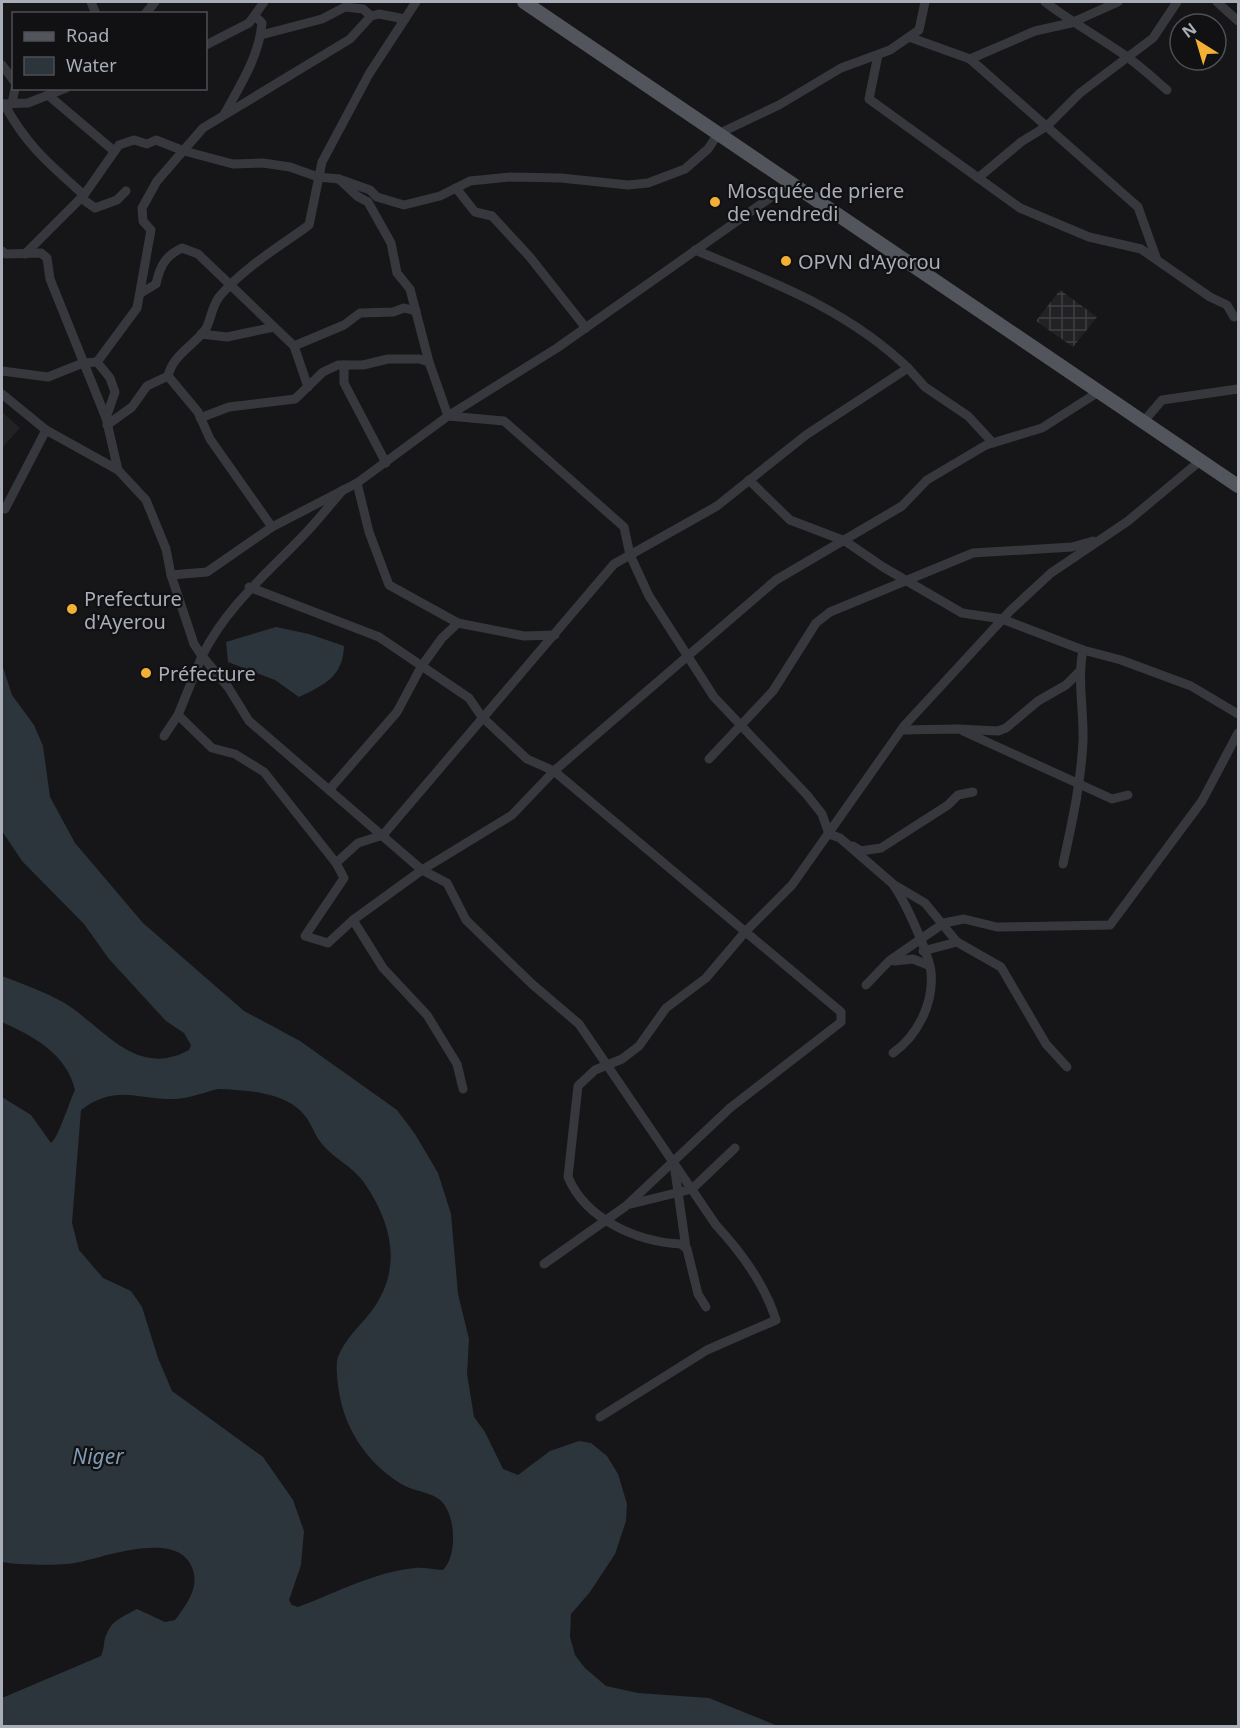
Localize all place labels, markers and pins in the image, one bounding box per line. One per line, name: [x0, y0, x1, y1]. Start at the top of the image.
place label: Mosquée de priere de vendredi: [727, 177, 904, 227]
marker: Mosquée de priere de vendredi: [708, 195, 722, 209]
place label: OPVN d'Ayorou: [798, 248, 941, 275]
marker: OPVN d'Ayorou: [779, 254, 793, 268]
place label: Prefecture d'Ayerou: [84, 585, 182, 635]
marker: Prefecture d'Ayerou: [65, 602, 79, 616]
place label: Préfecture: [158, 660, 256, 687]
marker: Préfecture: [139, 666, 153, 680]

